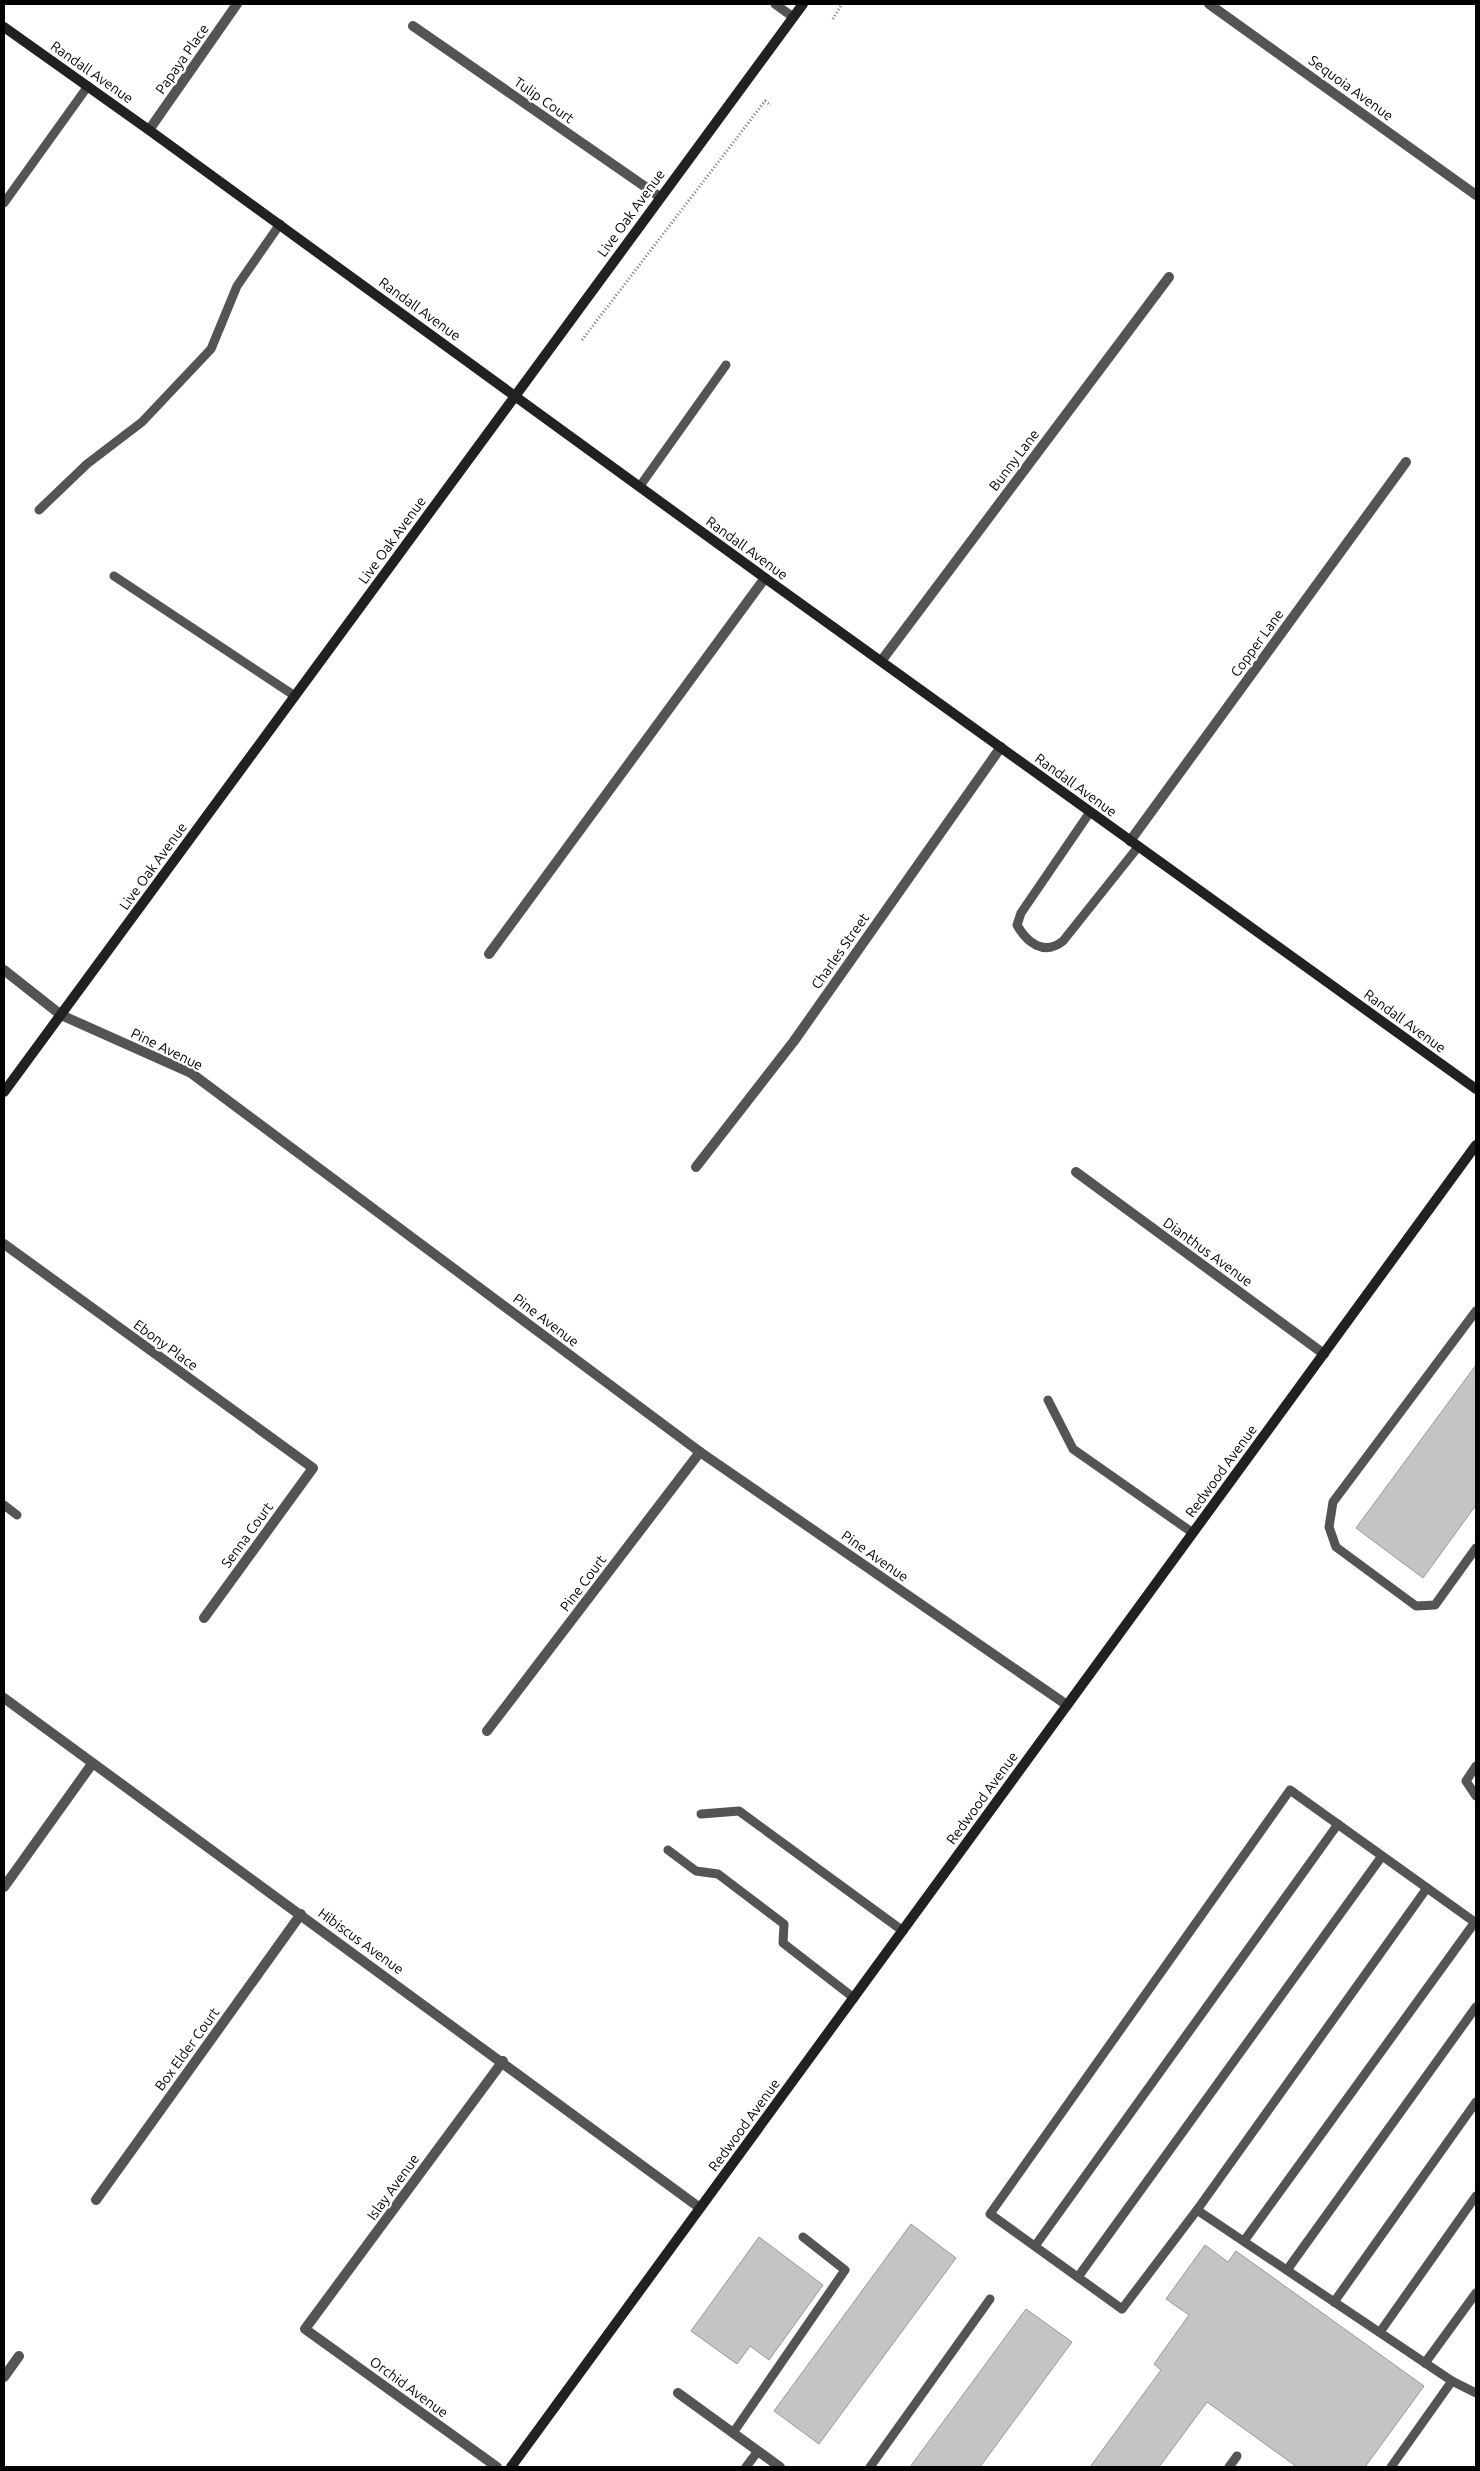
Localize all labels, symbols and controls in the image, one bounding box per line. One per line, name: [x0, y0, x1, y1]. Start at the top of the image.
street label: Papaya Place: [152, 21, 212, 97]
street label: Randall Avenue: [48, 38, 136, 106]
street label: Sequoia Avenue: [1306, 52, 1396, 124]
street label: Tulip Court: [511, 74, 577, 127]
street label: Live Oak Avenue: [594, 166, 668, 260]
street label: Randall Avenue: [376, 274, 464, 344]
street label: Bunny Lane: [986, 426, 1042, 494]
street label: Live Oak Avenue: [355, 493, 429, 587]
street label: Randall Avenue: [703, 513, 791, 583]
street label: Copper Lane: [1227, 606, 1287, 680]
street label: Randall Avenue: [1032, 750, 1120, 820]
street label: Live Oak Avenue: [116, 819, 190, 913]
street label: Charles Street: [808, 910, 872, 992]
street label: Randall Avenue: [1361, 986, 1449, 1056]
street label: Pine Avenue: [128, 1025, 206, 1073]
street label: Dianthus Avenue: [1160, 1214, 1256, 1290]
street label: Pine Avenue: [510, 1290, 582, 1350]
street label: Ebony Place: [131, 1316, 201, 1374]
street label: Redwood Avenue: [1182, 1422, 1260, 1520]
street label: Senna Court: [218, 1499, 276, 1571]
street label: Pine Avenue: [839, 1527, 911, 1585]
street label: Pine Court: [557, 1551, 610, 1614]
street label: Redwood Avenue: [943, 1749, 1021, 1847]
street label: Hibiscus Avenue: [315, 1905, 407, 1977]
street label: Box Elder Court: [152, 2004, 223, 2094]
street label: Redwood Avenue: [705, 2076, 783, 2174]
street label: Islay Avenue: [364, 2151, 422, 2223]
street label: Orchid Avenue: [367, 2353, 451, 2421]

